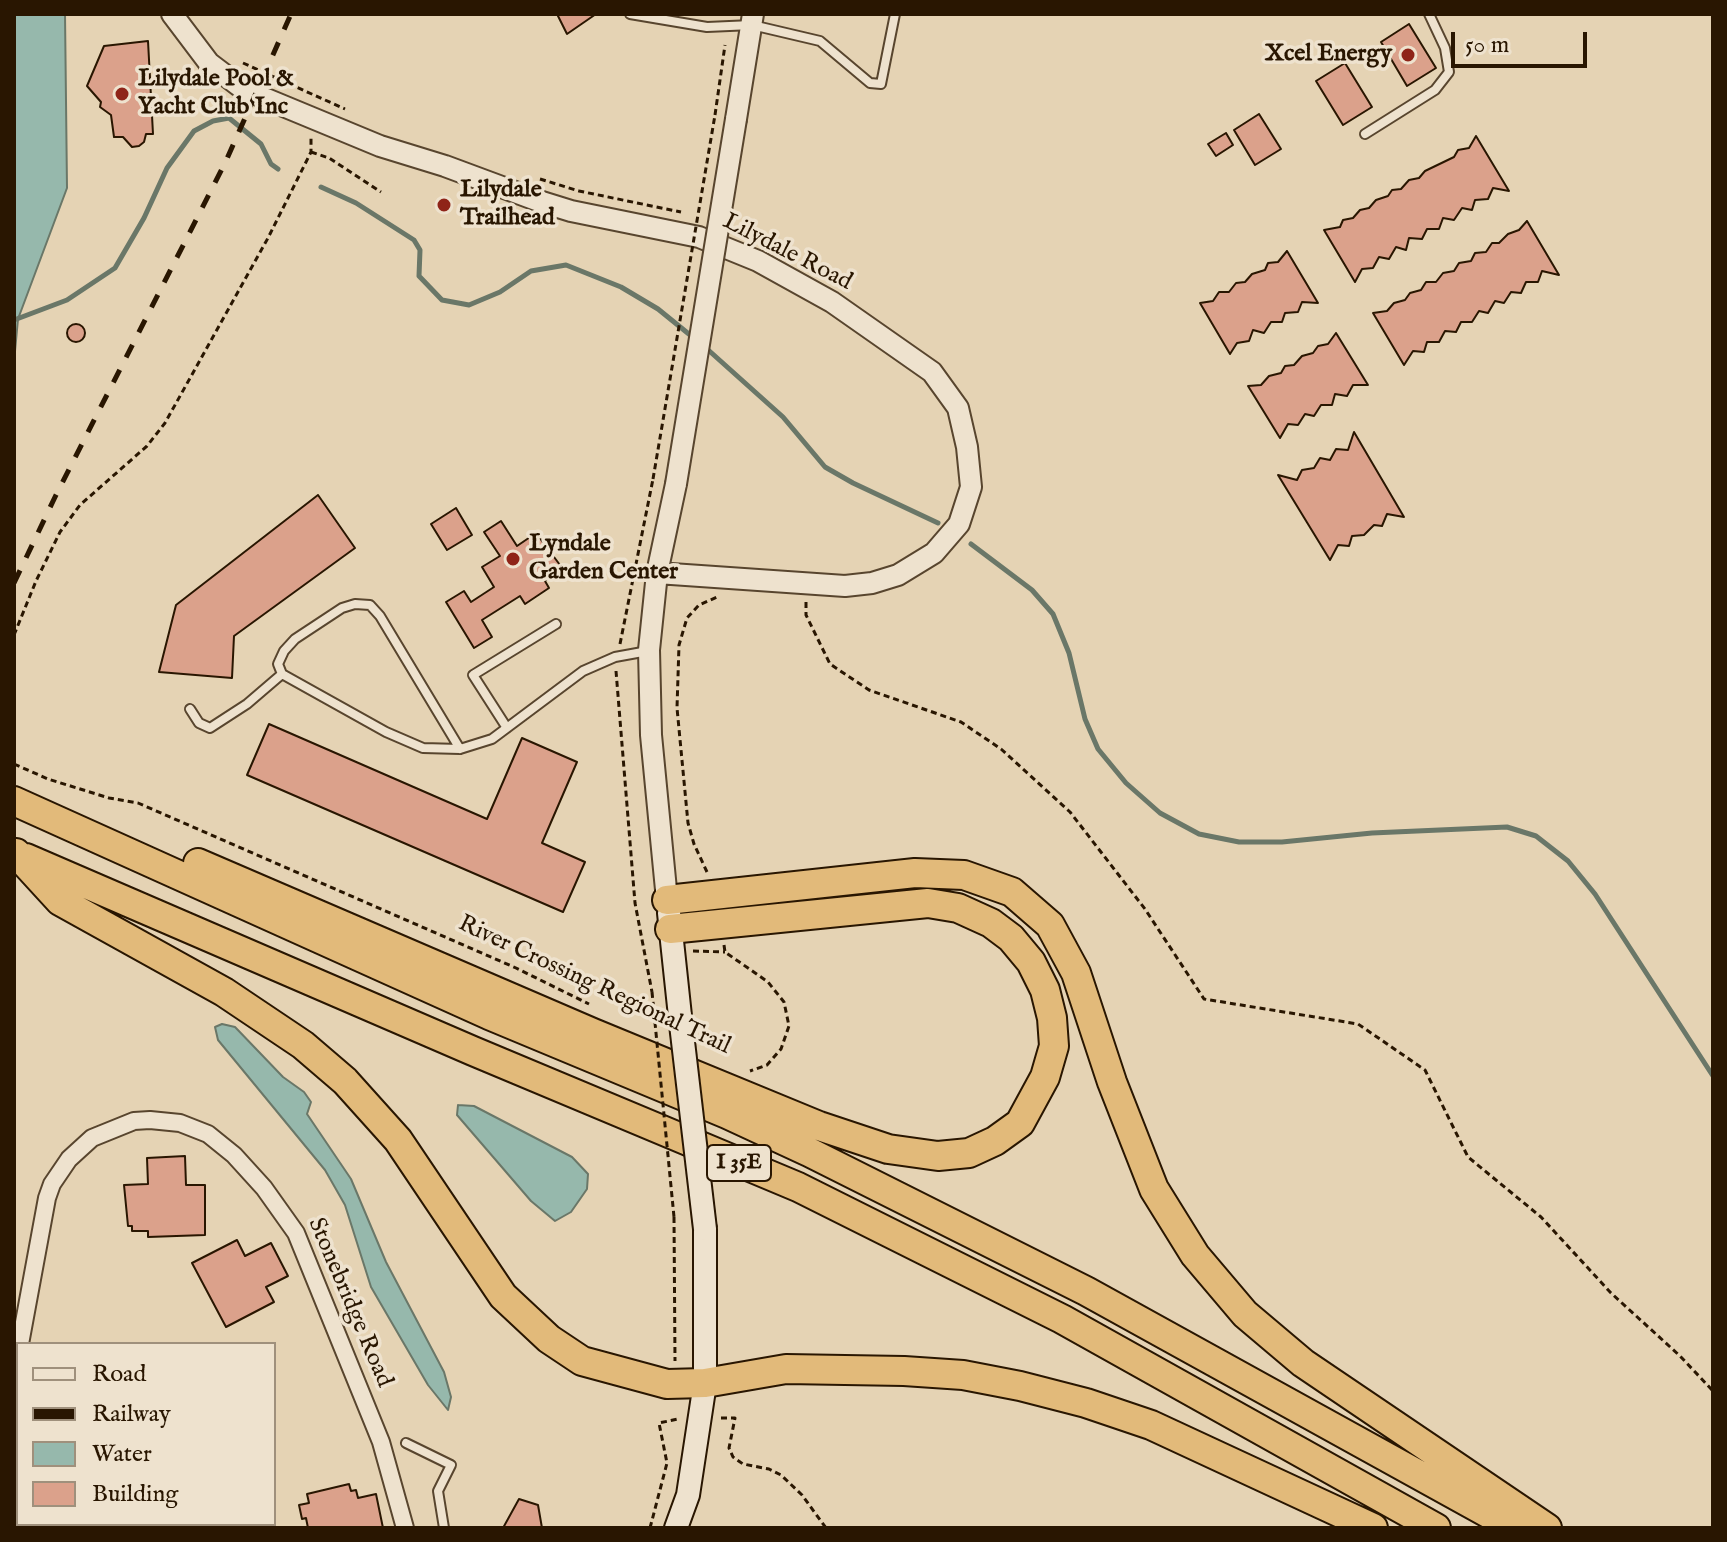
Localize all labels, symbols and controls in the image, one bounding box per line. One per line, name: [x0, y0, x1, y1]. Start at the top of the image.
scale bar: [1455, 16, 1591, 66]
text: 50 m: [1465, 30, 1509, 61]
place label: Xcel Energy: [1265, 41, 1392, 69]
marker: Xcel Energy: [1399, 46, 1417, 64]
place label: Lilydale Pool & Yacht Club Inc: [138, 66, 294, 122]
marker: Lilydale Pool & Yacht Club Inc: [113, 85, 131, 103]
place label: Lilydale Trailhead: [460, 177, 555, 233]
marker: Lilydale Trailhead: [435, 196, 453, 214]
street label: Lilydale Road: [718, 208, 856, 298]
place label: Lyndale Garden Center: [529, 531, 678, 587]
marker: Lyndale Garden Center: [504, 550, 522, 568]
street label: River Crossing Regional Trail: [453, 910, 735, 1062]
road number: I 35E: [707, 1145, 771, 1181]
street label: Stonebridge Road: [300, 1214, 398, 1392]
legend: [16, 1342, 276, 1526]
text: Road: [92, 1359, 146, 1390]
text: Railway: [92, 1399, 171, 1430]
text: Water: [92, 1439, 152, 1470]
text: Building: [92, 1479, 178, 1510]

